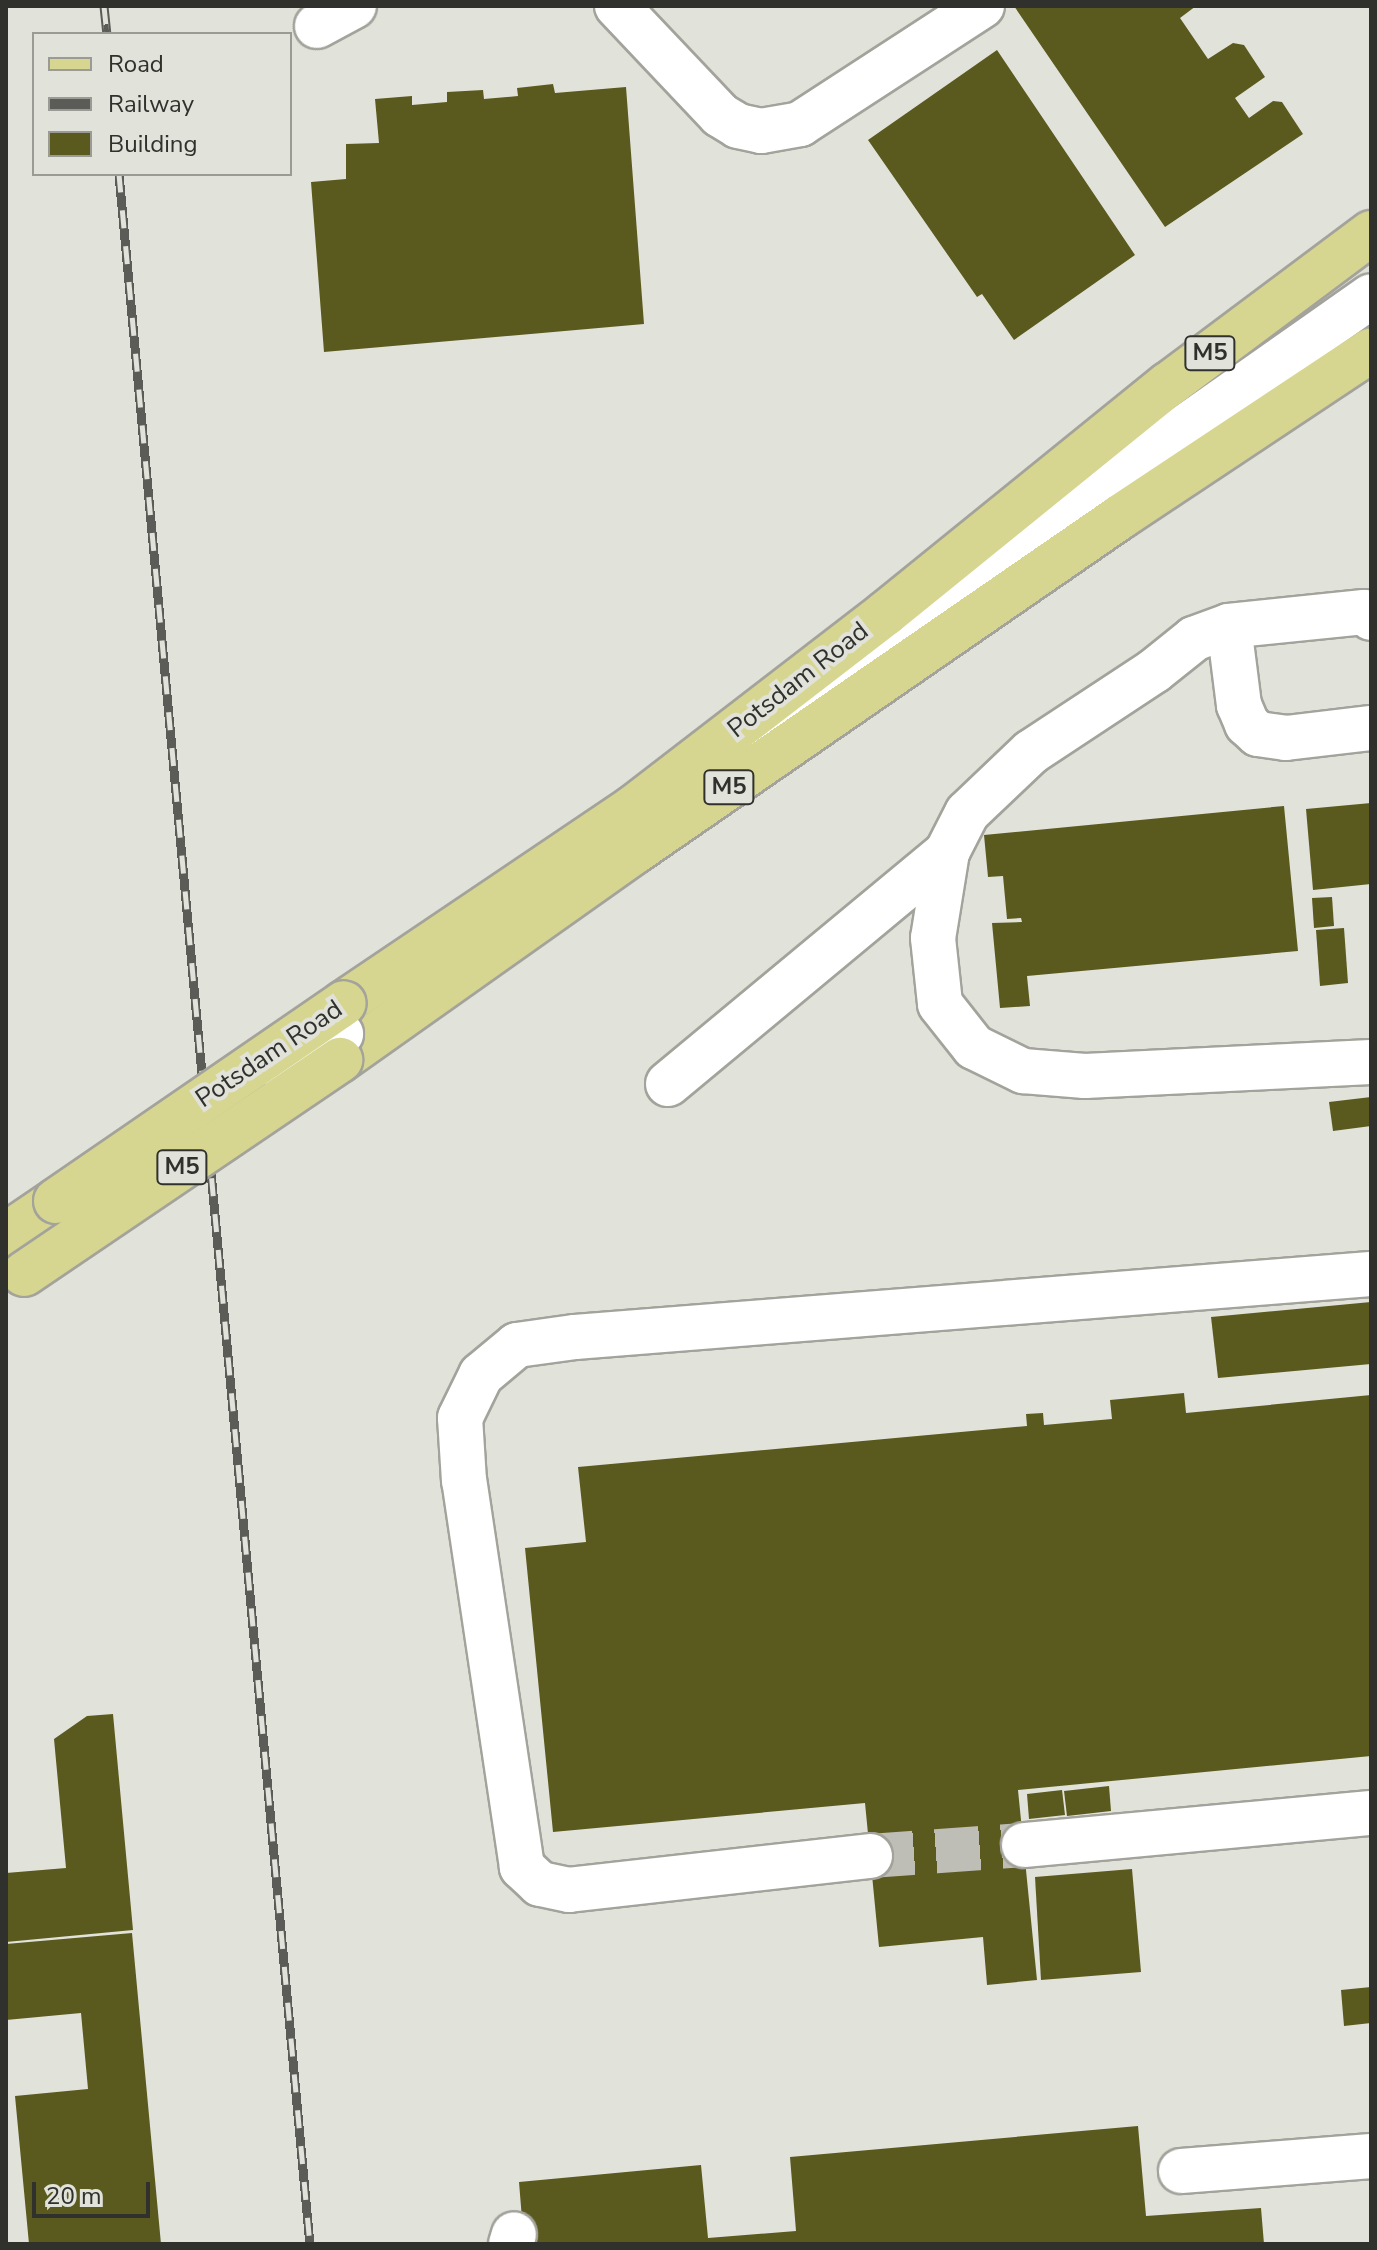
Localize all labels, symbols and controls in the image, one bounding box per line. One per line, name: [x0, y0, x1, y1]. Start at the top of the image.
legend: [32, 32, 292, 176]
text: Road: [108, 48, 164, 80]
text: Railway: [108, 88, 194, 120]
text: Building: [108, 128, 198, 160]
road number: M5: [1184, 333, 1236, 373]
street label: Potsdam Road: [721, 615, 875, 745]
road number: M5: [703, 767, 755, 807]
street label: Potsdam Road: [190, 993, 348, 1115]
road number: M5: [156, 1147, 208, 1187]
scale bar: [36, 2166, 154, 2216]
text: 20 m: [46, 2180, 102, 2212]

